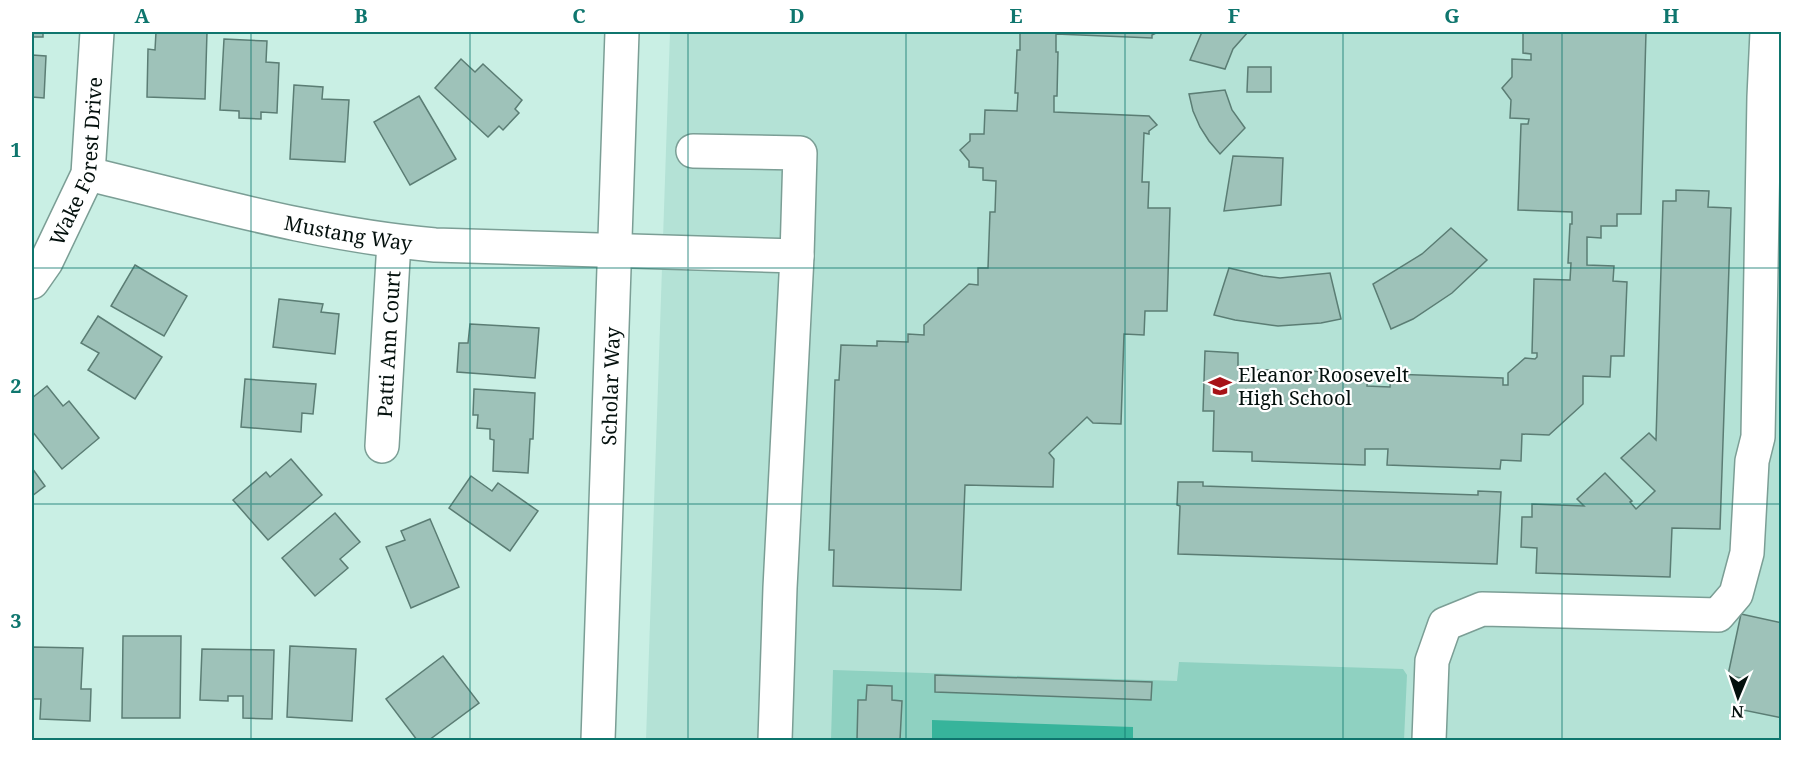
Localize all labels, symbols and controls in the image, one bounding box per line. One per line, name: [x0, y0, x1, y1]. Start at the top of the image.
text: A: [134, 2, 150, 29]
text: B: [354, 2, 368, 29]
text: C: [572, 2, 586, 29]
text: D: [789, 2, 805, 29]
text: E: [1009, 2, 1023, 29]
text: F: [1228, 2, 1240, 29]
text: G: [1444, 2, 1460, 29]
text: H: [1663, 2, 1679, 29]
street label: Wake Forest Drive: [43, 76, 108, 250]
text: 1: [10, 136, 22, 163]
street label: Mustang Way: [282, 208, 414, 256]
street label: Patti Ann Court: [370, 270, 406, 418]
street label: Scholar Way: [594, 326, 626, 446]
place label: Eleanor Roosevelt High School: [1238, 361, 1409, 411]
text: 2: [10, 372, 22, 399]
school or university icon: Eleanor Roosevelt High School: [1207, 373, 1233, 399]
text: 3: [10, 607, 22, 634]
north arrow: [1708, 667, 1768, 727]
text: N: [1730, 701, 1744, 723]

